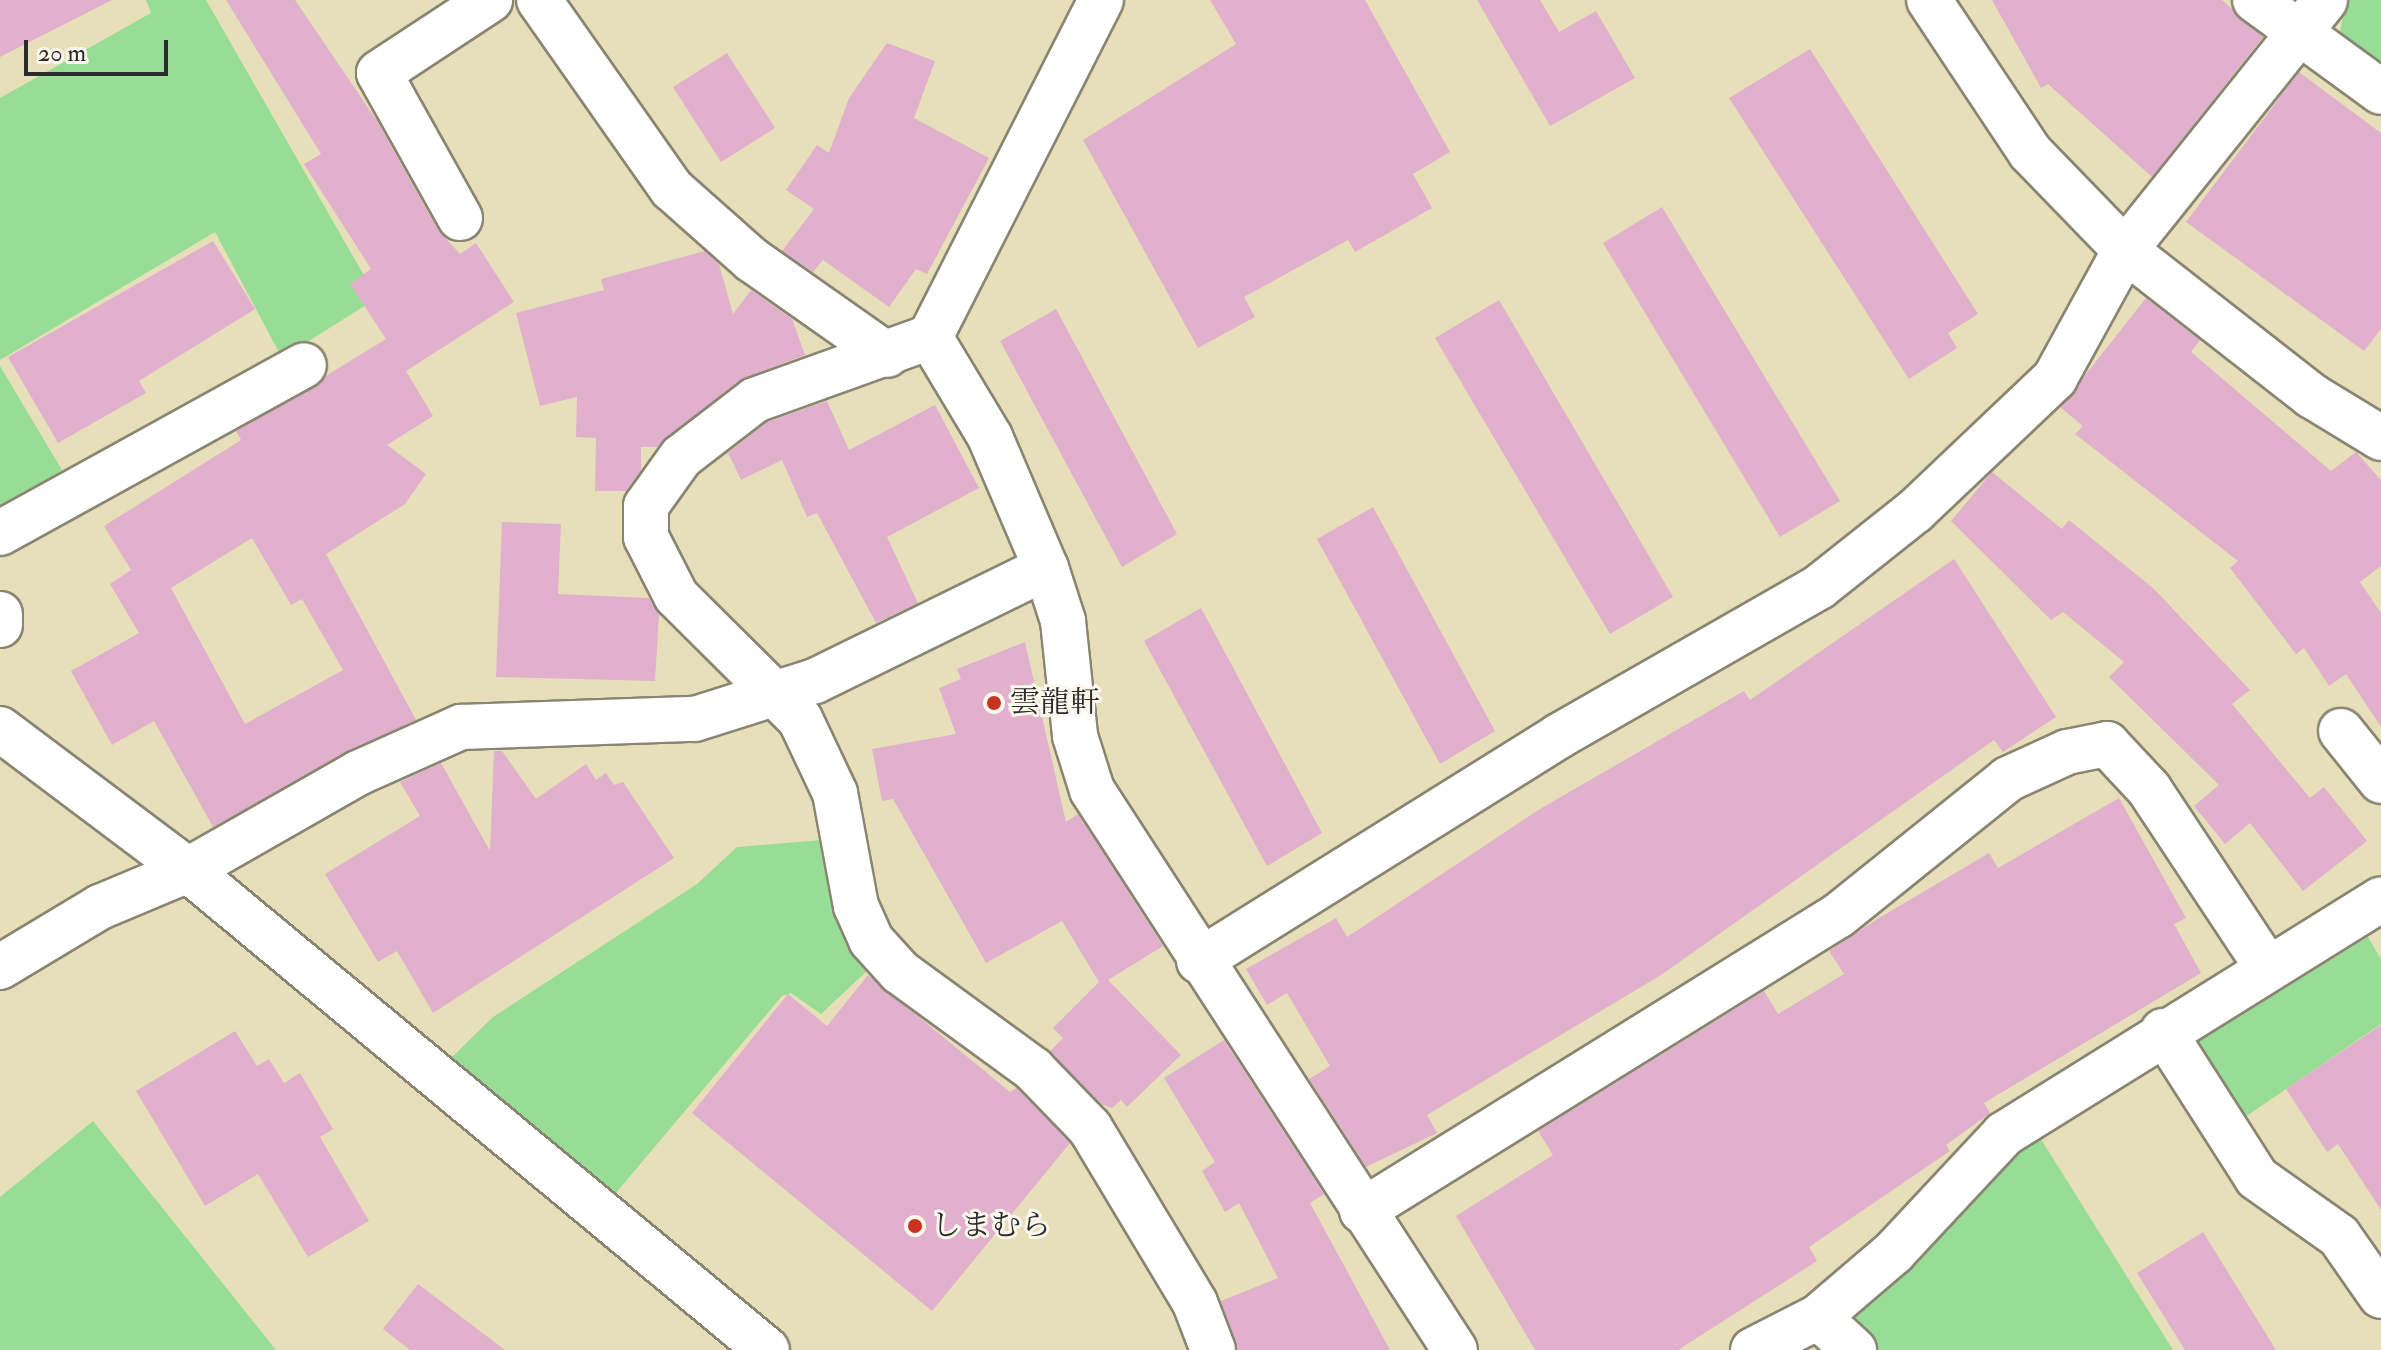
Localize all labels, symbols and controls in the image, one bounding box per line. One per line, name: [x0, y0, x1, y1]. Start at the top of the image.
scale bar: [28, 24, 172, 74]
text: 20 m: [38, 38, 86, 69]
place label: 雲龍軒: [1010, 685, 1100, 721]
marker: 雲龍軒: [985, 694, 1003, 712]
place label: しまむら: [931, 1208, 1051, 1244]
marker: しまむら: [906, 1217, 924, 1235]

